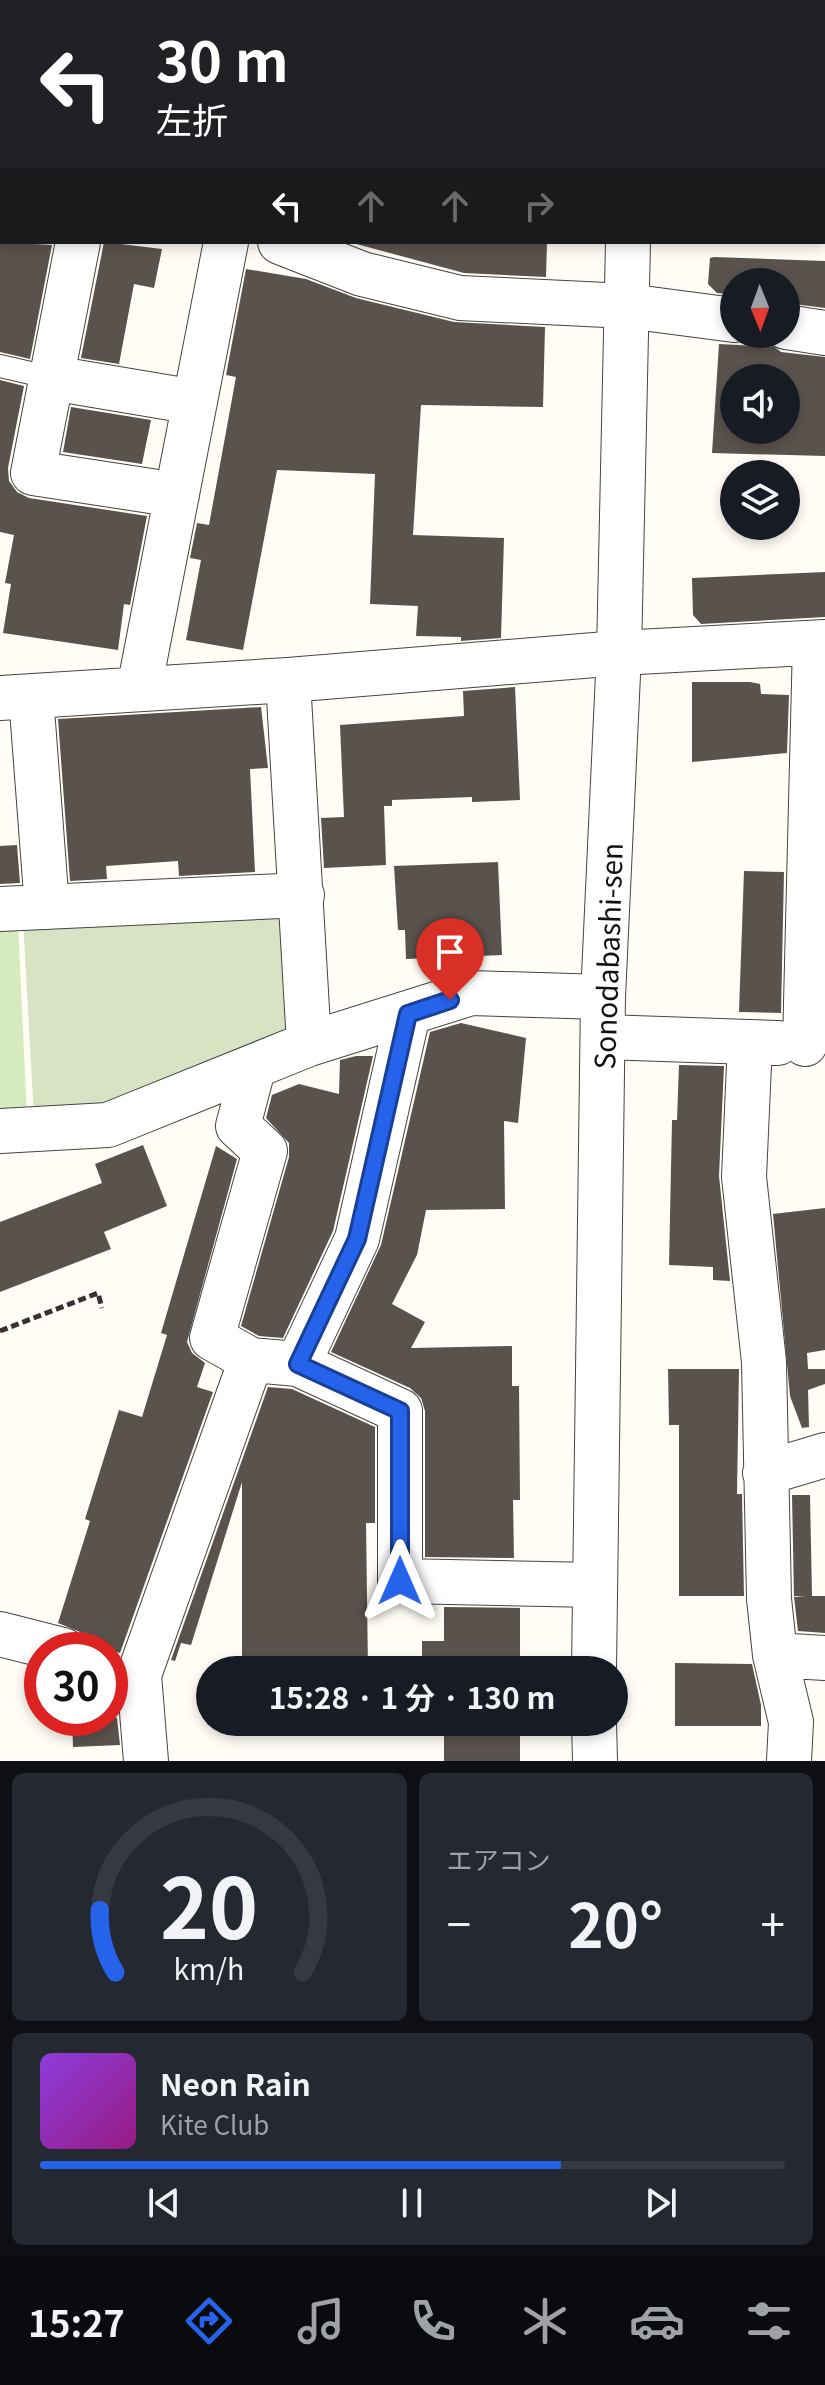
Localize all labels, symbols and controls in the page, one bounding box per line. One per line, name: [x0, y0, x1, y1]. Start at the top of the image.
text: 30 m: [156, 17, 289, 98]
icon: left: [24, 32, 128, 136]
text: 左折: [156, 92, 228, 144]
icon: left: [265, 184, 309, 228]
icon: ahead: [349, 184, 393, 228]
icon: ahead: [433, 184, 477, 228]
icon: right: [517, 184, 561, 228]
north arrow: [720, 268, 800, 348]
map controls: [720, 268, 800, 540]
button: sound: [720, 364, 800, 444]
button: layers: [720, 460, 800, 540]
street label: Sonodabashi-sen: [583, 842, 631, 1070]
pin: [416, 918, 484, 1000]
icon: arrive: [428, 930, 472, 974]
position arrow: [358, 1539, 442, 1623]
speed limit sign: 30: [24, 1632, 128, 1736]
text: 15:28 · 1 分 · 130 m: [269, 1674, 555, 1718]
text: エアコン: [447, 1840, 551, 1877]
text: 20: [160, 1842, 258, 1963]
text: 20°: [568, 1878, 663, 1965]
text: −: [447, 1890, 471, 1954]
text: +: [761, 1890, 785, 1954]
text: km/h: [174, 1947, 245, 1988]
text: Neon Rain: [160, 2061, 311, 2105]
text: Kite Club: [160, 2105, 269, 2142]
icon: previous: [142, 2181, 186, 2225]
icon: pause: [390, 2181, 434, 2225]
icon: next: [639, 2181, 683, 2225]
icon: directions: [181, 2293, 237, 2349]
icon: music: [293, 2293, 349, 2349]
icon: phone: [405, 2293, 461, 2349]
icon: climate: [517, 2293, 573, 2349]
icon: car: [629, 2293, 685, 2349]
icon: filters: [741, 2293, 797, 2349]
text: 15:27: [28, 2295, 125, 2347]

